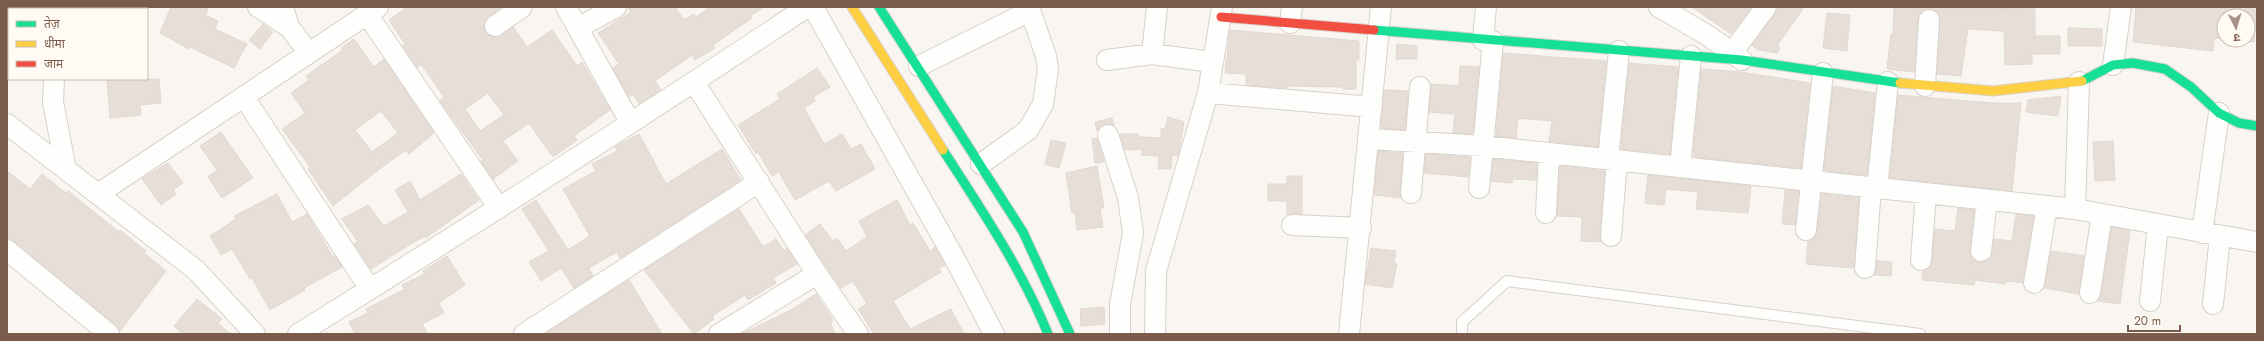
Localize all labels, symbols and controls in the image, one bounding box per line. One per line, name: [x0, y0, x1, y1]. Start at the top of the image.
legend: [8, 8, 148, 80]
north arrow: [2216, 8, 2256, 48]
text: तेज़: [44, 15, 61, 33]
text: उ: [2232, 30, 2241, 46]
text: धीमा: [44, 35, 66, 53]
text: जाम: [44, 55, 64, 73]
scale bar: [2128, 307, 2180, 333]
text: 20 m: [2134, 312, 2161, 330]

